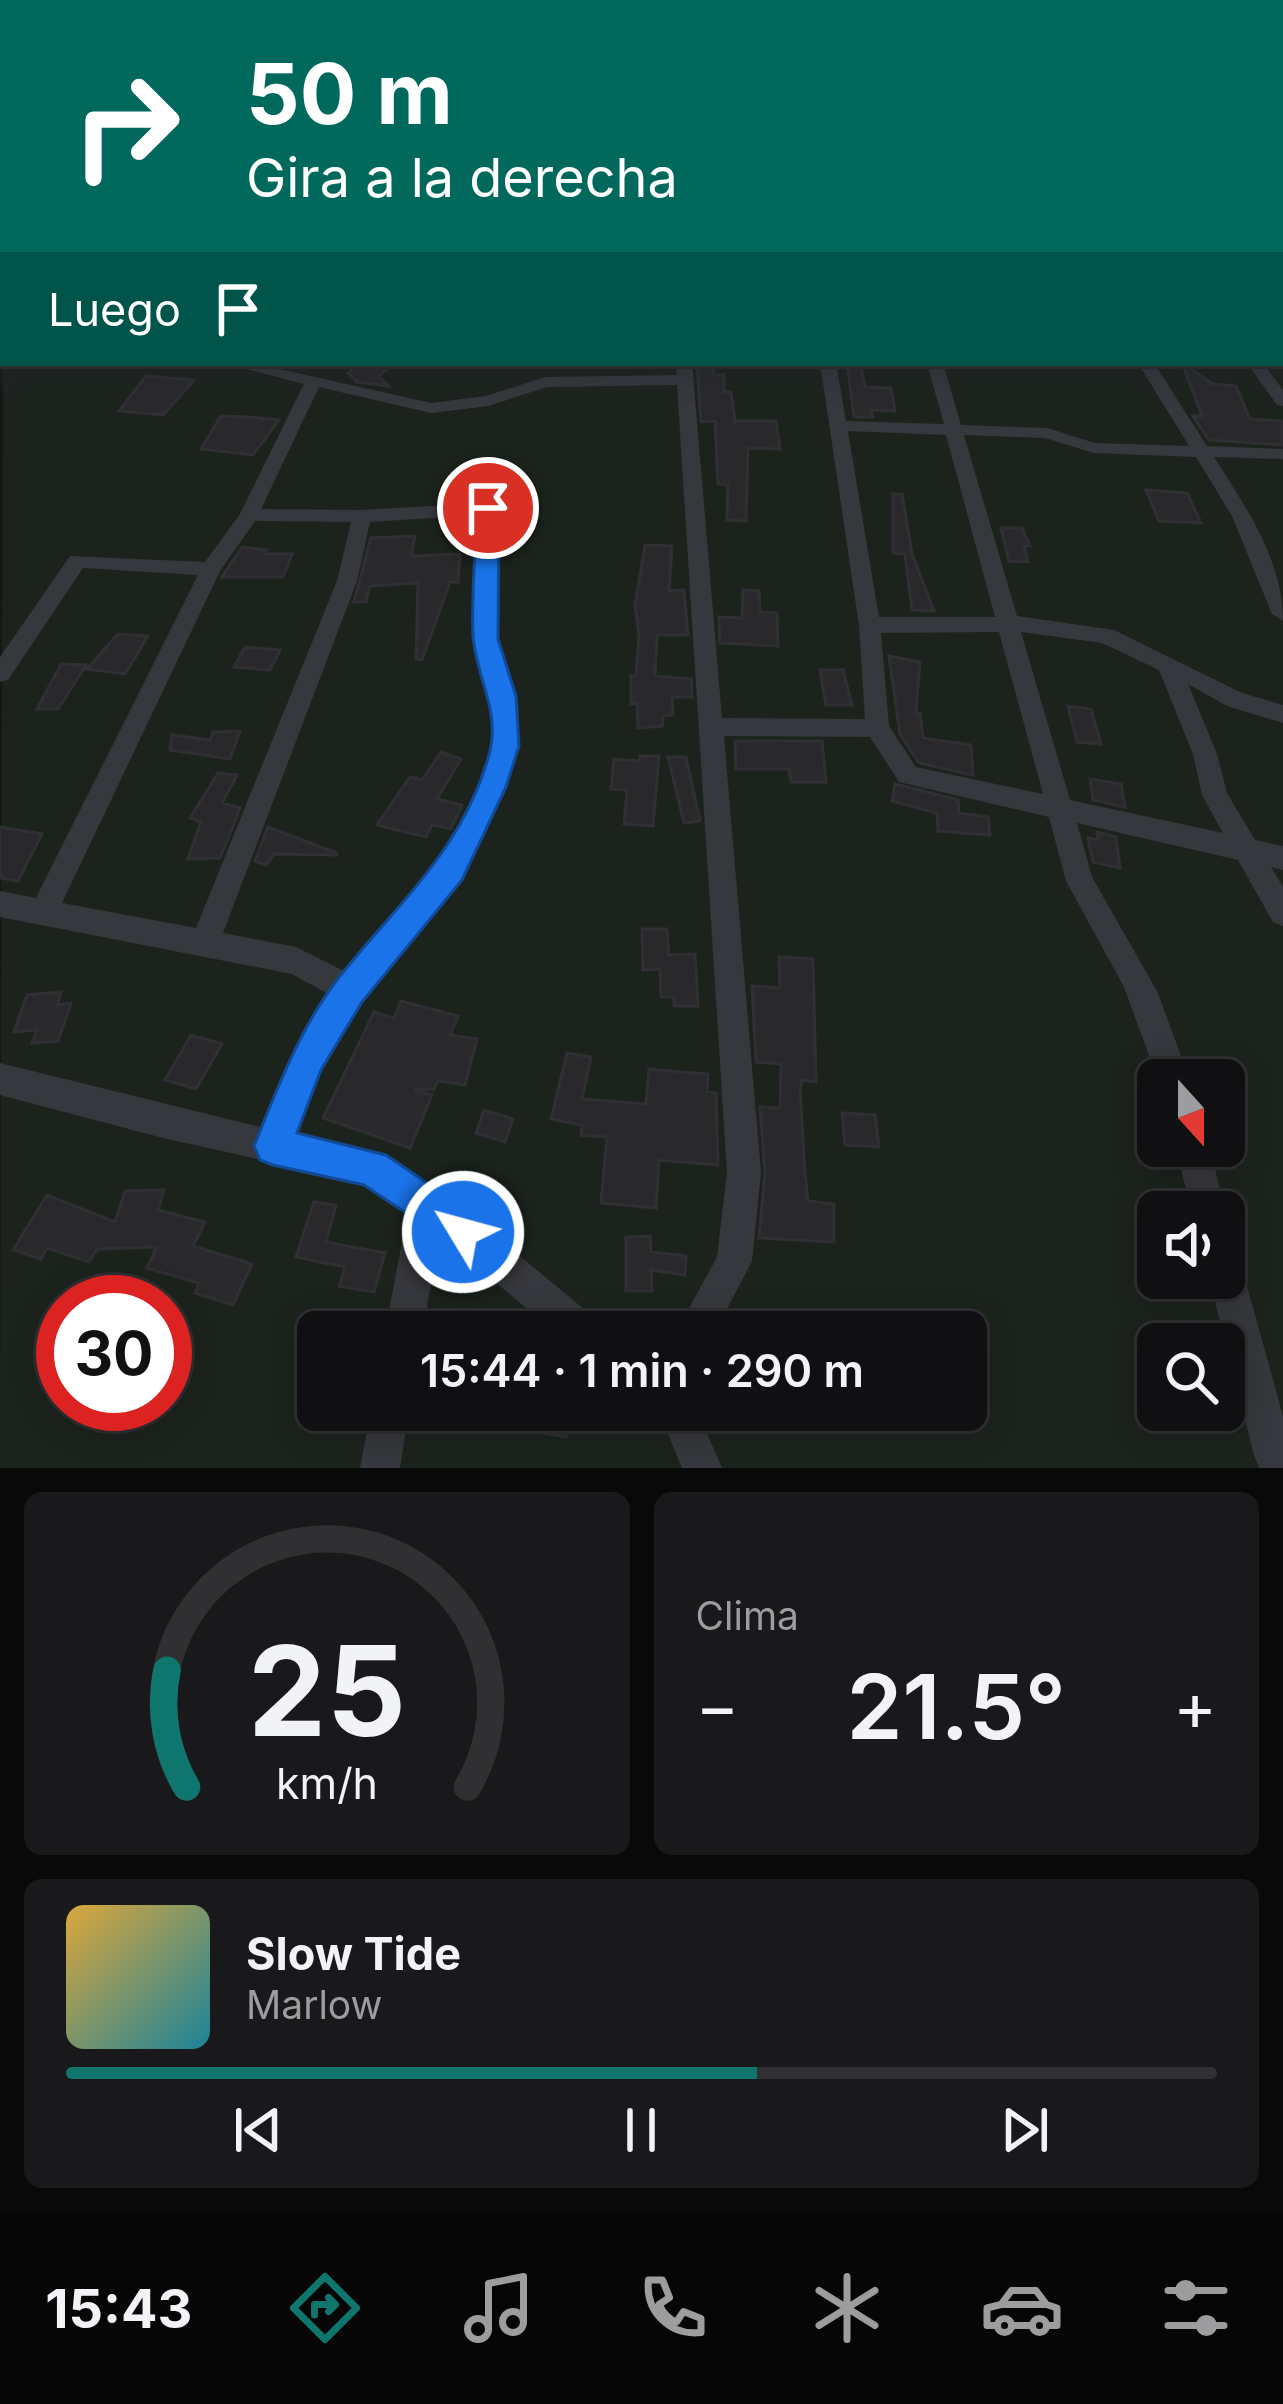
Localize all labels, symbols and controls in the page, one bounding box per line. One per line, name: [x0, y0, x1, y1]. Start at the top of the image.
text: 50 m: [246, 43, 453, 144]
icon: right: [48, 48, 204, 204]
text: Gira a la derecha: [246, 145, 678, 210]
icon: arrive: [205, 276, 271, 342]
text: Luego: [48, 282, 181, 337]
pin: [437, 457, 539, 559]
icon: arrive: [455, 475, 521, 541]
north arrow: [1137, 1059, 1245, 1167]
map controls: [1137, 1059, 1245, 1431]
position arrow: [400, 1169, 526, 1295]
button: sound: [1137, 1191, 1245, 1299]
speed limit sign: 30: [36, 1275, 192, 1431]
button: search: [1137, 1323, 1245, 1431]
text: 15:44 · 1 min · 290 m: [420, 1343, 864, 1398]
text: Clima: [696, 1592, 799, 1639]
text: 25: [248, 1615, 406, 1766]
text: 21.5°: [846, 1652, 1066, 1761]
text: −: [696, 1666, 739, 1746]
text: +: [1173, 1666, 1217, 1746]
text: km/h: [276, 1756, 378, 1808]
text: Slow Tide: [246, 1926, 461, 1981]
text: Marlow: [246, 1981, 382, 2028]
icon: previous: [225, 2097, 291, 2163]
icon: pause: [608, 2097, 674, 2163]
icon: next: [992, 2097, 1058, 2163]
icon: directions: [283, 2266, 367, 2350]
icon: music: [457, 2266, 541, 2350]
icon: phone: [631, 2266, 715, 2350]
icon: climate: [805, 2266, 889, 2350]
icon: car: [980, 2266, 1064, 2350]
icon: filters: [1154, 2266, 1238, 2350]
text: 15:43: [45, 2276, 192, 2341]

